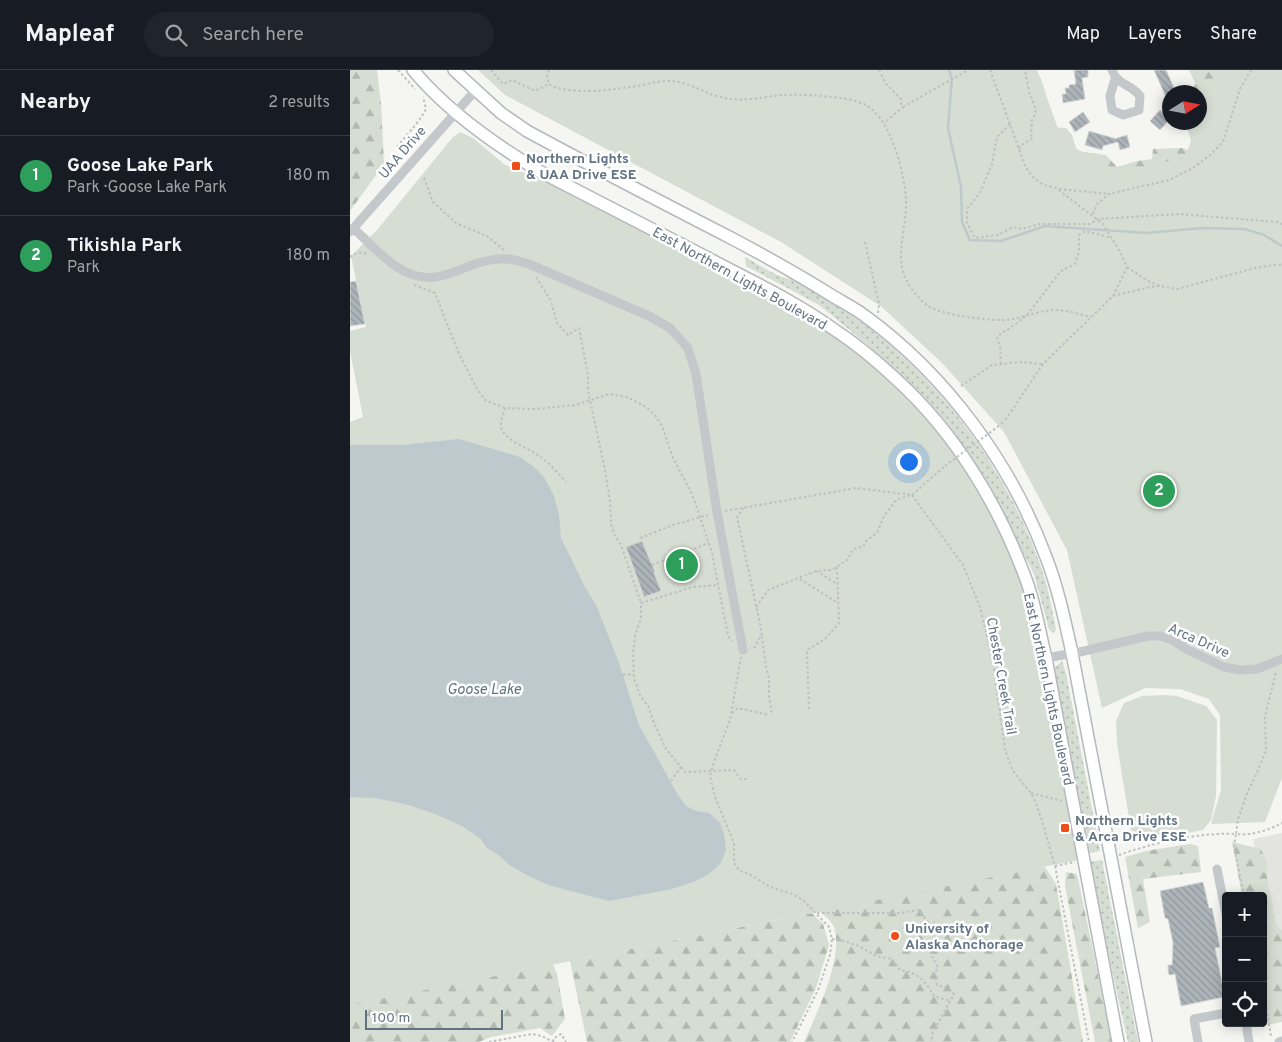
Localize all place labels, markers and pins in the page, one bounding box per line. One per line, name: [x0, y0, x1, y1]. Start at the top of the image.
place label: Northern Lights & UAA Drive ESE: [526, 151, 637, 184]
marker: Northern Lights & UAA Drive ESE: [510, 160, 522, 172]
pin: 2: [1143, 472, 1175, 510]
pin: 1: [666, 546, 698, 584]
place label: Northern Lights & Arca Drive ESE: [1075, 813, 1187, 846]
marker: Northern Lights & Arca Drive ESE: [1059, 822, 1071, 834]
place label: University of Alaska Anchorage: [905, 921, 1024, 954]
marker: University of Alaska Anchorage: [889, 930, 901, 942]

